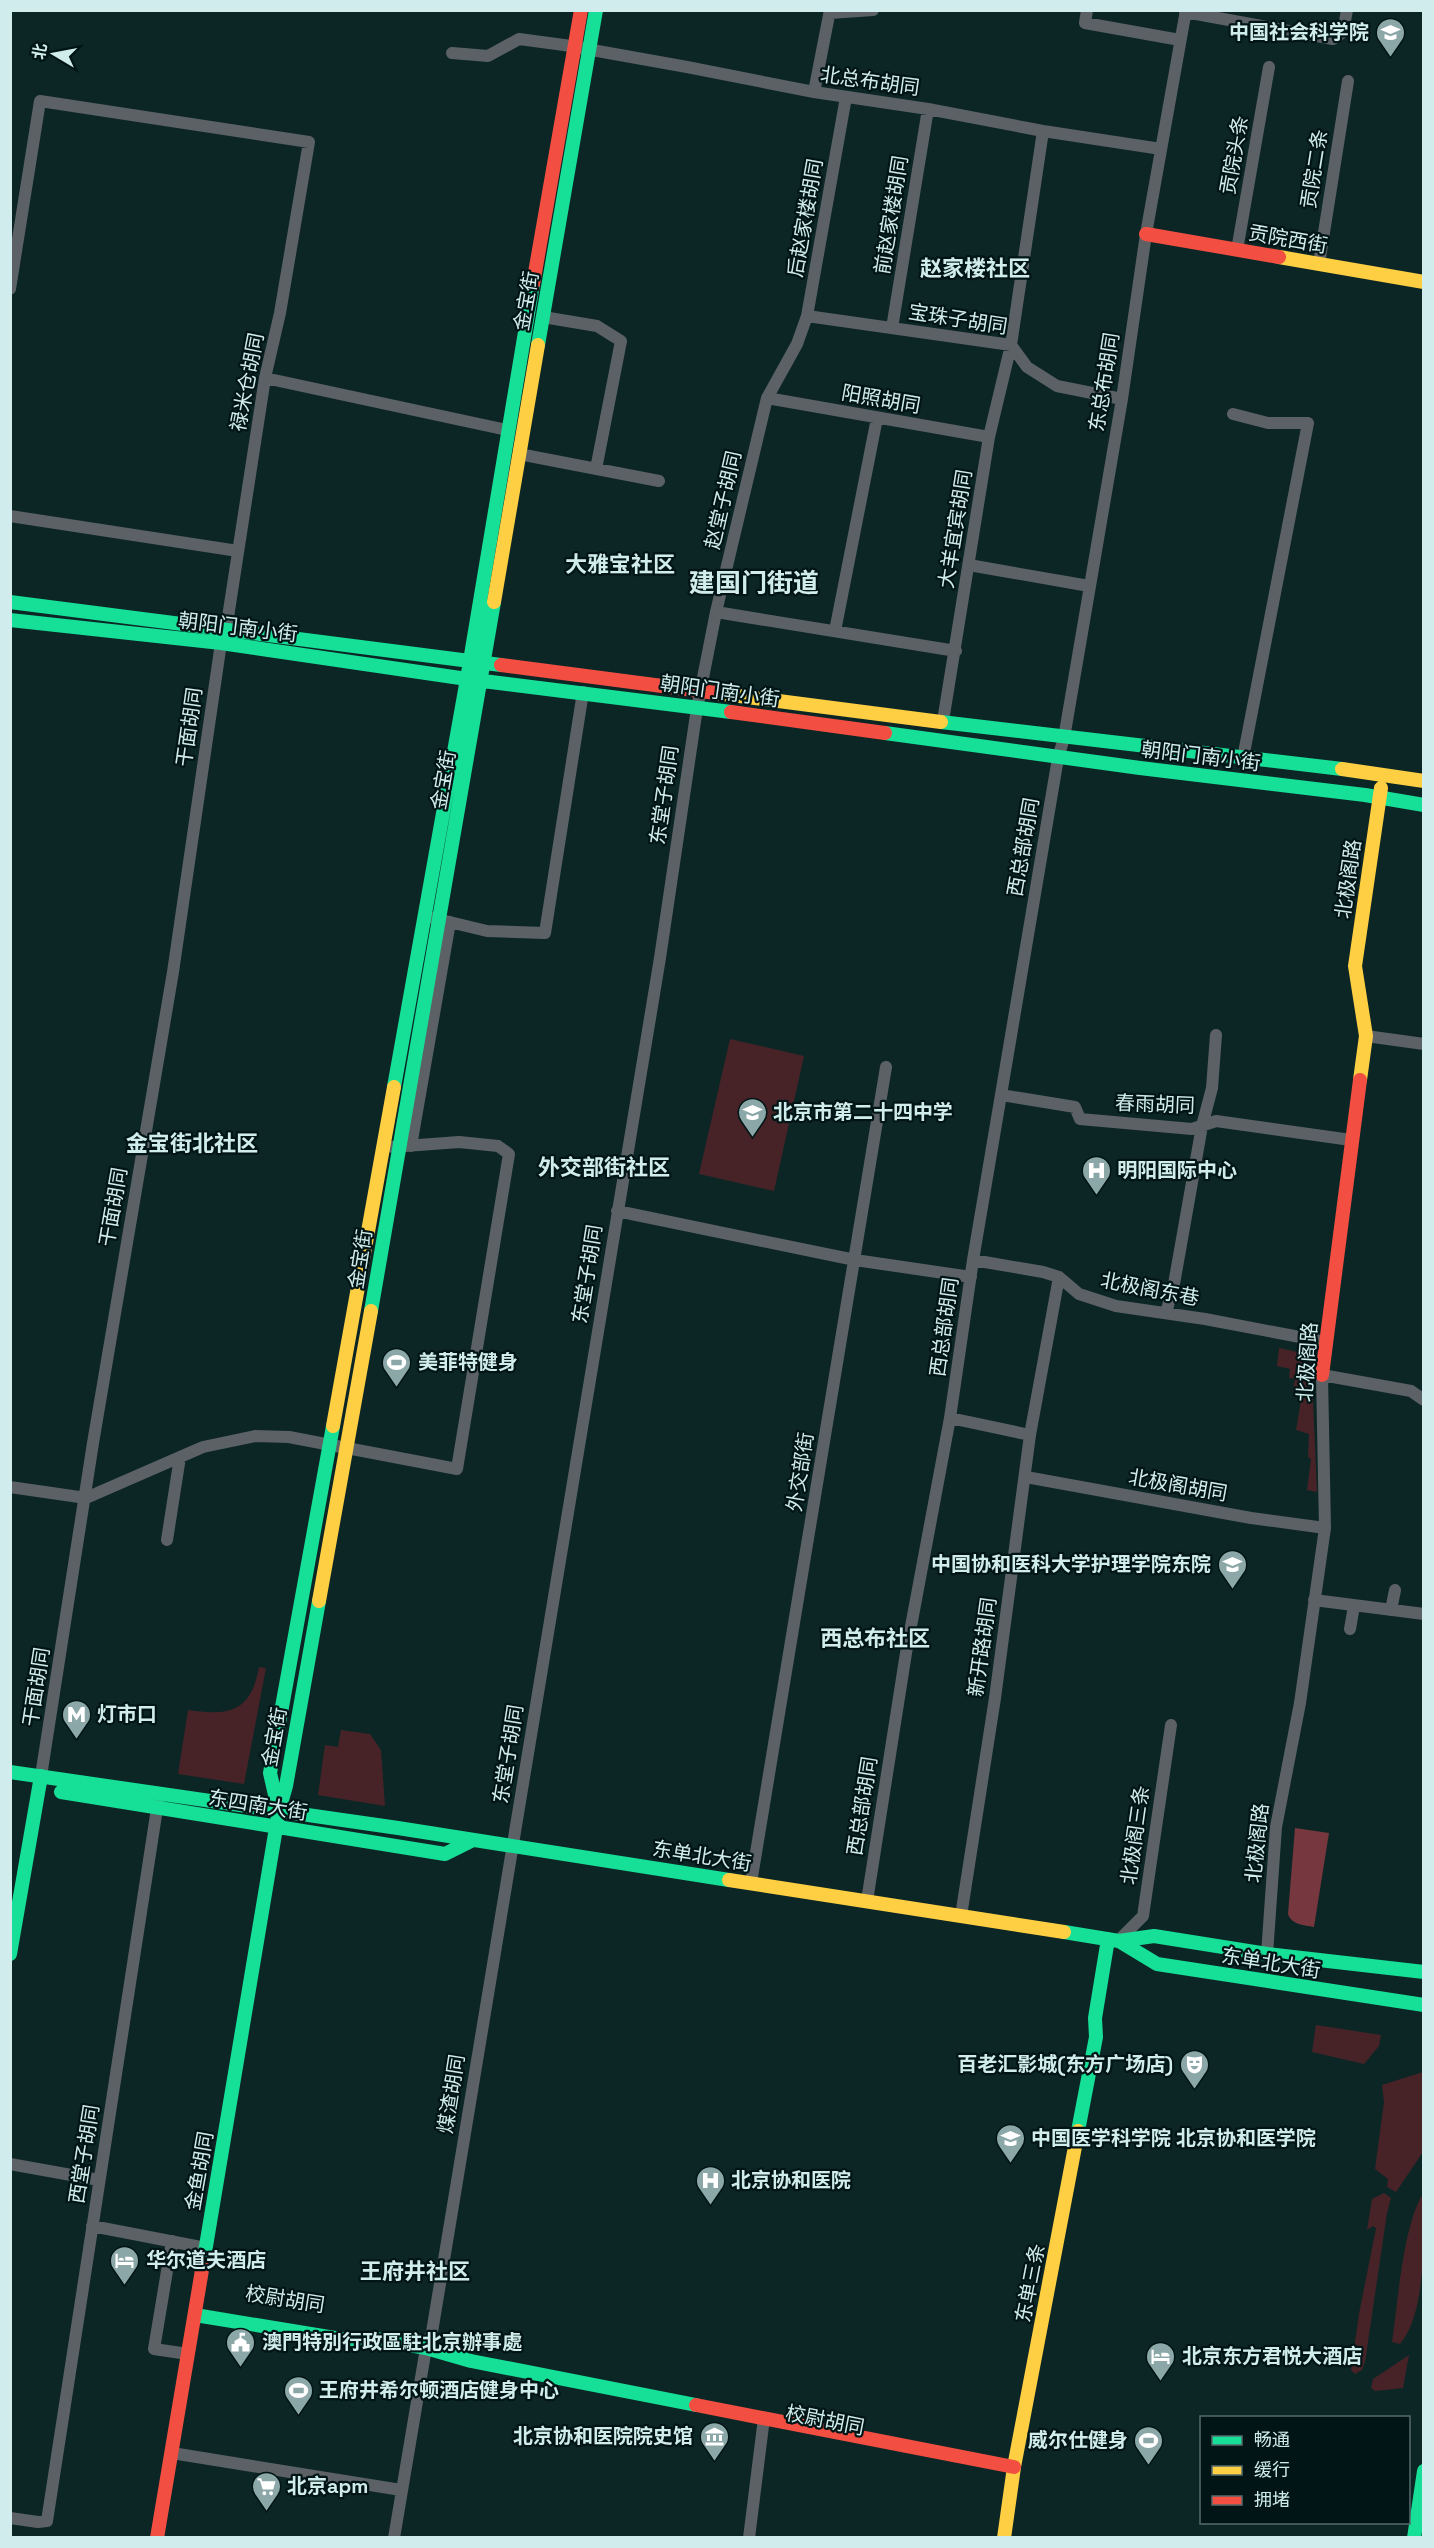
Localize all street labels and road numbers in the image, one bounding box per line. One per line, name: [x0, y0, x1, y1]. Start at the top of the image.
street label: 北总布胡同: [819, 61, 921, 101]
street label: 贡院头条: [1214, 113, 1254, 197]
street label: 贡院二条: [1295, 127, 1333, 211]
street label: 前赵家楼胡同: [869, 154, 913, 276]
street label: 后赵家楼胡同: [782, 157, 828, 279]
street label: 贡院西街: [1246, 219, 1330, 259]
street label: 金宝街: [508, 269, 544, 333]
street label: 宝珠子胡同: [907, 298, 1009, 340]
street label: 禄米仓胡同: [225, 330, 269, 434]
street label: 东总布胡同: [1083, 331, 1125, 433]
street label: 阳照胡同: [839, 379, 923, 419]
street label: 赵堂子胡同: [699, 448, 747, 552]
street label: 大羊宜宾胡同: [933, 468, 977, 590]
street label: 朝阳门南小街: [177, 607, 299, 647]
street label: 朝阳门南小街: [659, 670, 781, 712]
street label: 干面胡同: [171, 686, 207, 768]
street label: 朝阳门南小街: [1140, 736, 1262, 776]
street label: 东堂子胡同: [644, 744, 684, 846]
street label: 金宝街: [425, 748, 461, 812]
street label: 西总部胡同: [1002, 796, 1044, 898]
street label: 北极阁路: [1330, 838, 1366, 920]
street label: 春雨胡同: [1115, 1090, 1195, 1118]
street label: 干面胡同: [93, 1165, 133, 1249]
street label: 东堂子胡同: [566, 1223, 608, 1325]
street label: 金宝街: [342, 1227, 378, 1291]
street label: 北极阁东巷: [1098, 1267, 1202, 1311]
street label: 西总部胡同: [924, 1276, 964, 1378]
street label: 北极阁路: [1291, 1321, 1323, 1403]
street label: 外交部街: [781, 1430, 819, 1514]
street label: 北极阁胡同: [1127, 1464, 1229, 1506]
street label: 新开路胡同: [962, 1596, 1002, 1698]
street label: 干面胡同: [17, 1645, 55, 1729]
street label: 东堂子胡同: [487, 1703, 529, 1805]
street label: 金宝街: [256, 1705, 292, 1769]
street label: 西总部胡同: [841, 1755, 883, 1857]
street label: 东四南大街: [207, 1784, 309, 1826]
street label: 北极阁三条: [1115, 1784, 1155, 1886]
street label: 北极阁路: [1240, 1802, 1274, 1884]
street label: 东单北大街: [651, 1835, 753, 1877]
street label: 东单北大街: [1220, 1942, 1322, 1984]
street label: 煤渣胡同: [432, 2052, 470, 2136]
street label: 西堂子胡同: [63, 2103, 105, 2205]
street label: 金鱼胡同: [179, 2129, 219, 2213]
street label: 东单三条: [1010, 2241, 1050, 2325]
street label: 校尉胡同: [243, 2280, 327, 2318]
street label: 校尉胡同: [783, 2400, 867, 2440]

